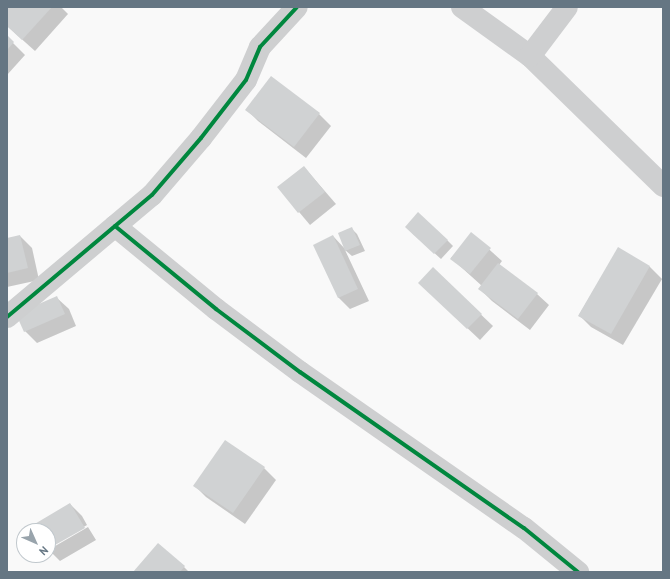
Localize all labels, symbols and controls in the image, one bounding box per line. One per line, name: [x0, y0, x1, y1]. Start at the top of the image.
north arrow: [16, 523, 56, 563]
text: N: [36, 543, 51, 558]

